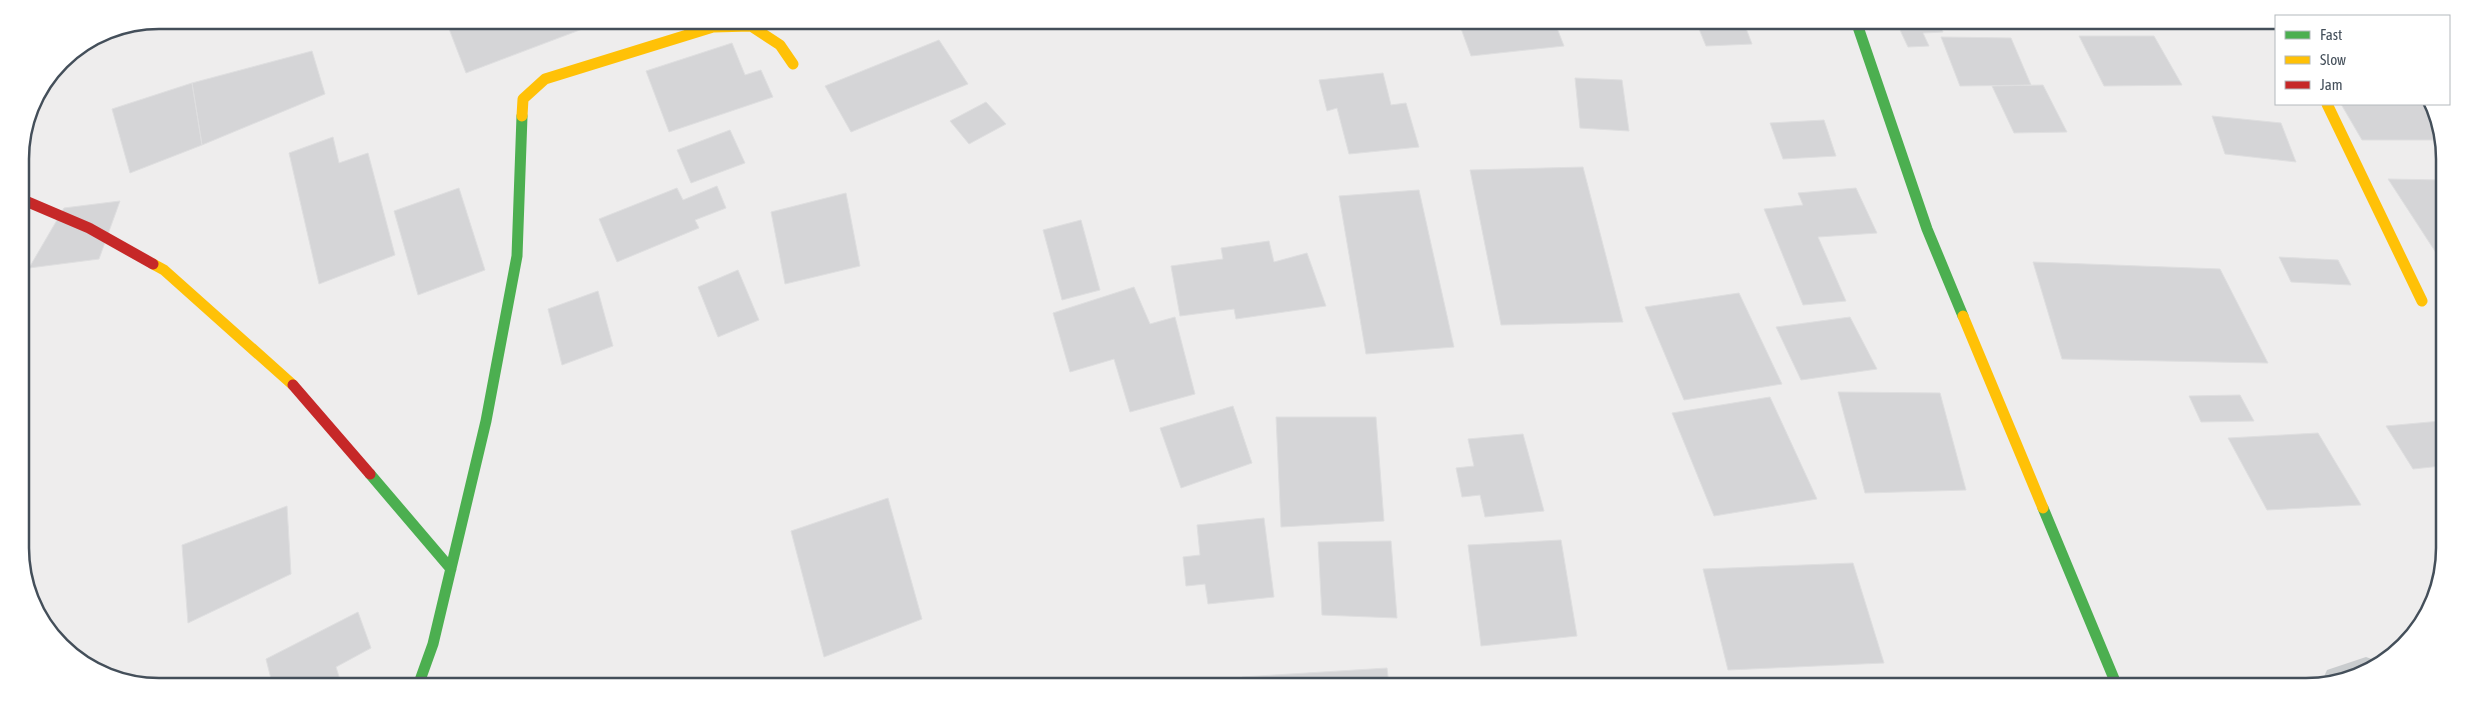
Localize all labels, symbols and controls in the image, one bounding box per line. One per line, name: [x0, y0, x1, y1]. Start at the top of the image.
legend: [2275, 15, 2450, 105]
text: Fast: [2320, 26, 2342, 43]
text: Slow: [2320, 51, 2346, 68]
text: Jam: [2320, 76, 2343, 93]

